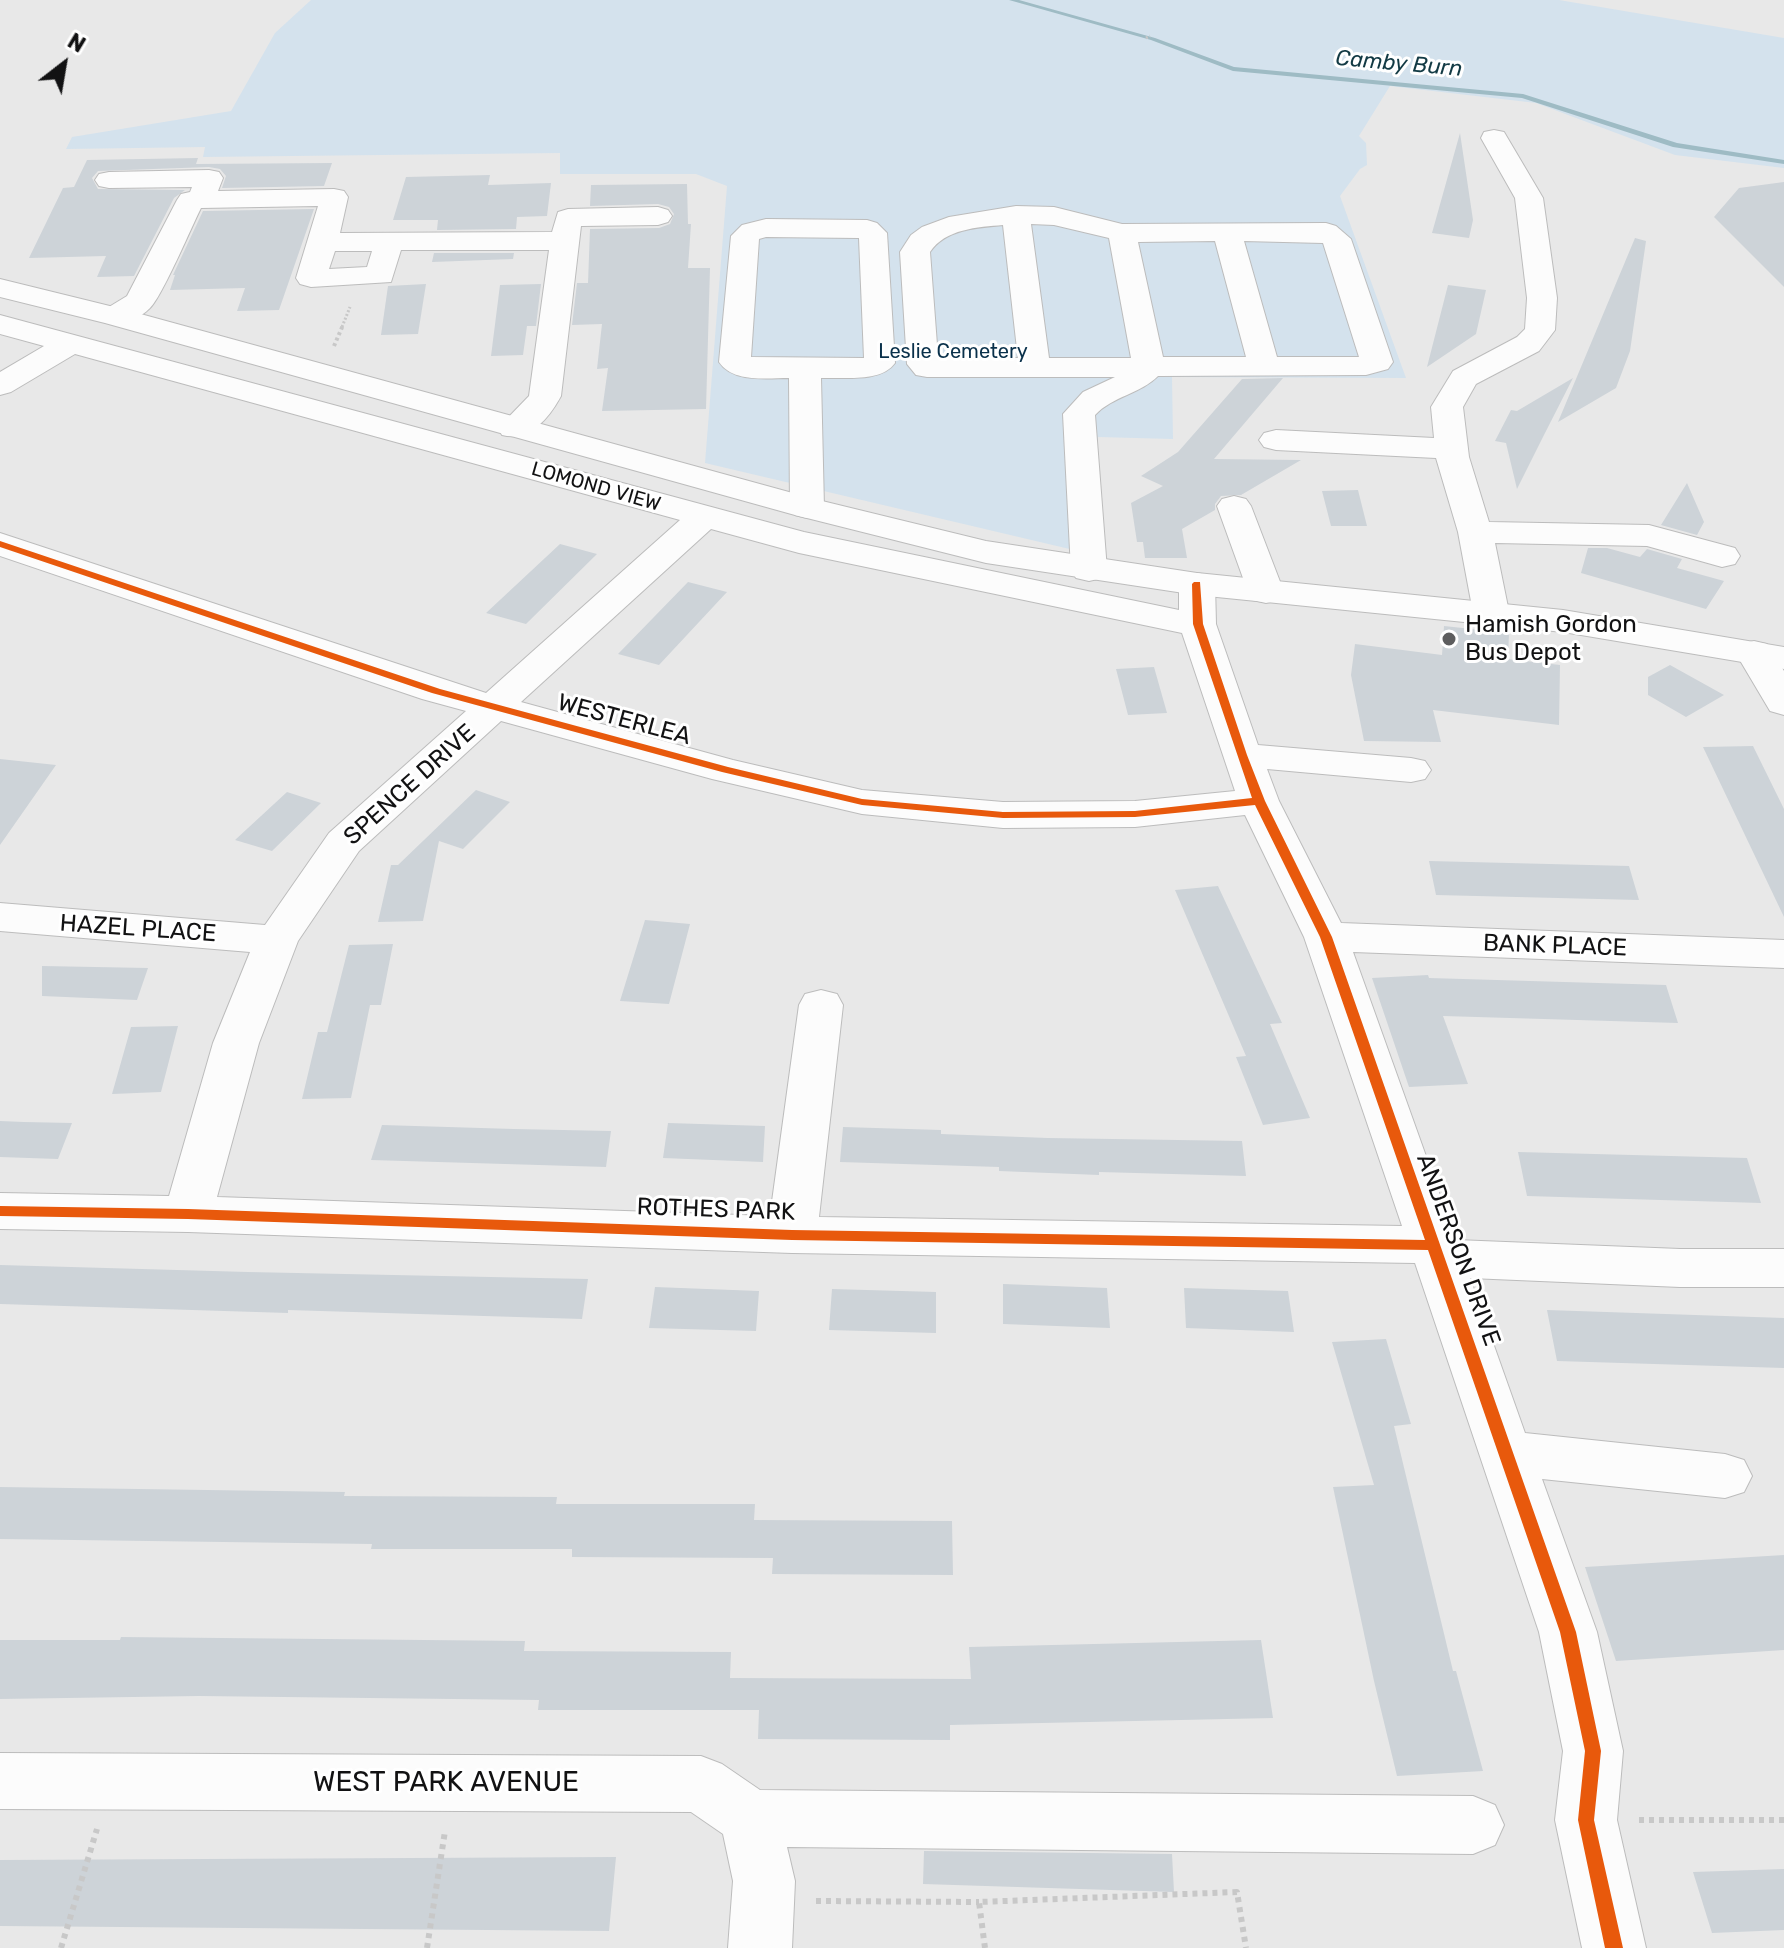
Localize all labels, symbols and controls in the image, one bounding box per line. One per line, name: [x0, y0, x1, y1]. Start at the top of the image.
north arrow: [24, 24, 104, 104]
text: N: [63, 27, 90, 59]
water label: Camby Burn: [1335, 45, 1463, 83]
park label: Leslie Cemetery: [878, 340, 1028, 364]
street label: LOMOND VIEW: [529, 457, 663, 517]
place label: Hamish Gordon Bus Depot: [1465, 611, 1637, 667]
marker: Hamish Gordon Bus Depot: [1440, 630, 1458, 648]
street label: WESTERLEA: [554, 688, 694, 752]
street label: SPENCE DRIVE: [338, 718, 482, 852]
street label: HAZEL PLACE: [59, 909, 217, 949]
street label: BANK PLACE: [1482, 929, 1628, 963]
street label: ANDERSON DRIVE: [1410, 1150, 1506, 1350]
street label: ROTHES PARK: [636, 1193, 796, 1227]
street label: WEST PARK AVENUE: [313, 1766, 579, 1800]

